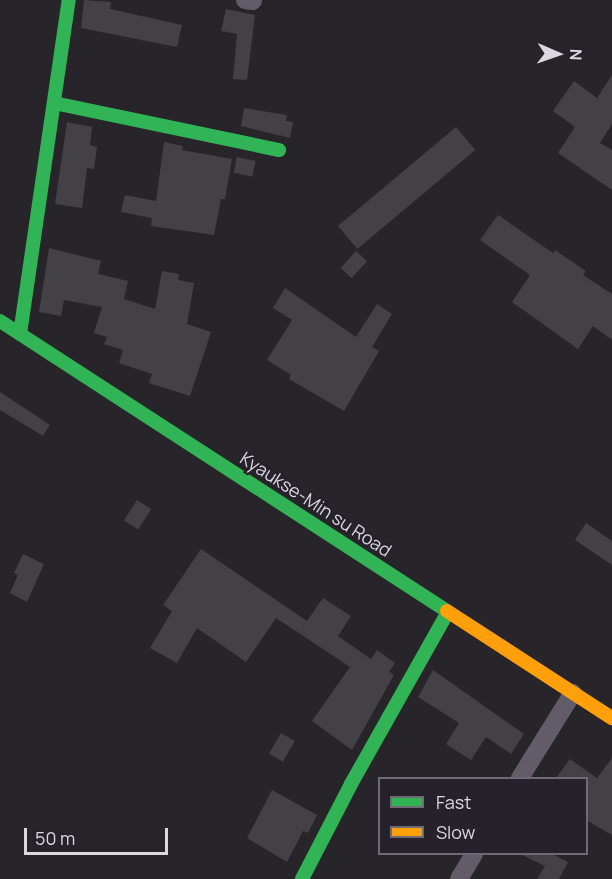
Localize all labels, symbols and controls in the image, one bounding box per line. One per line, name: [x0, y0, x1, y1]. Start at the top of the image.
north arrow: [528, 24, 588, 84]
text: N: [565, 48, 587, 61]
street label: Kyaukse-Min su Road: [236, 447, 396, 561]
legend: [378, 777, 588, 855]
text: Fast: [436, 790, 471, 814]
scale bar: [27, 816, 171, 854]
text: Slow: [436, 820, 475, 844]
text: 50 m: [35, 826, 75, 850]

